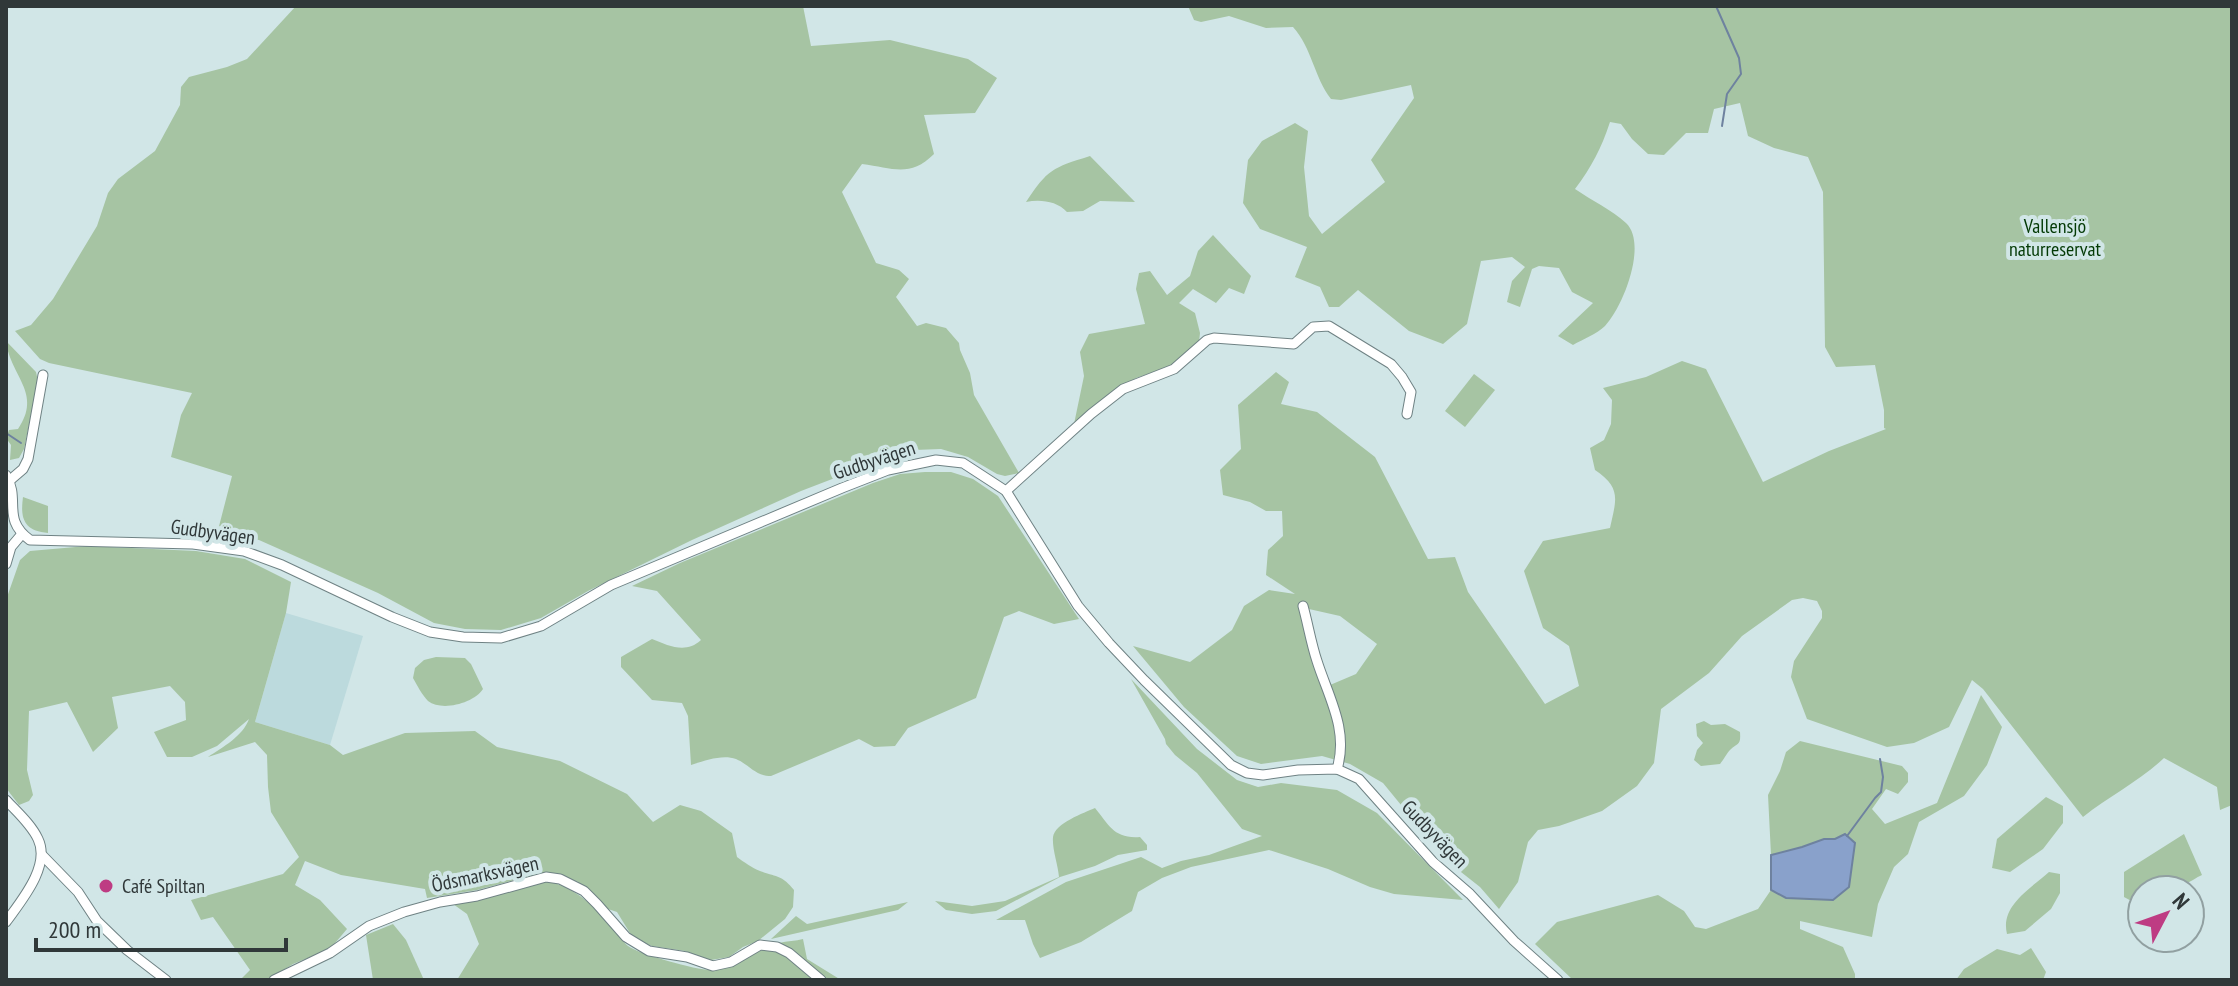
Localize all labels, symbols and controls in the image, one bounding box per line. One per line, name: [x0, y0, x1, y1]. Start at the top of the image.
park label: Vallensjö naturreservat: [2009, 213, 2101, 262]
street label: Gudbyvägen: [830, 435, 918, 485]
street label: Gudbyvägen: [169, 513, 257, 551]
street label: Gudbyvägen: [1396, 794, 1474, 874]
street label: Ödsmarksvägen: [429, 850, 541, 898]
place label: Café Spiltan: [122, 873, 205, 899]
north arrow: [2126, 874, 2206, 954]
marker: Café Spiltan: [97, 877, 115, 895]
text: N: [2167, 887, 2196, 915]
scale bar: [36, 902, 286, 952]
text: 200 m: [48, 914, 101, 945]

